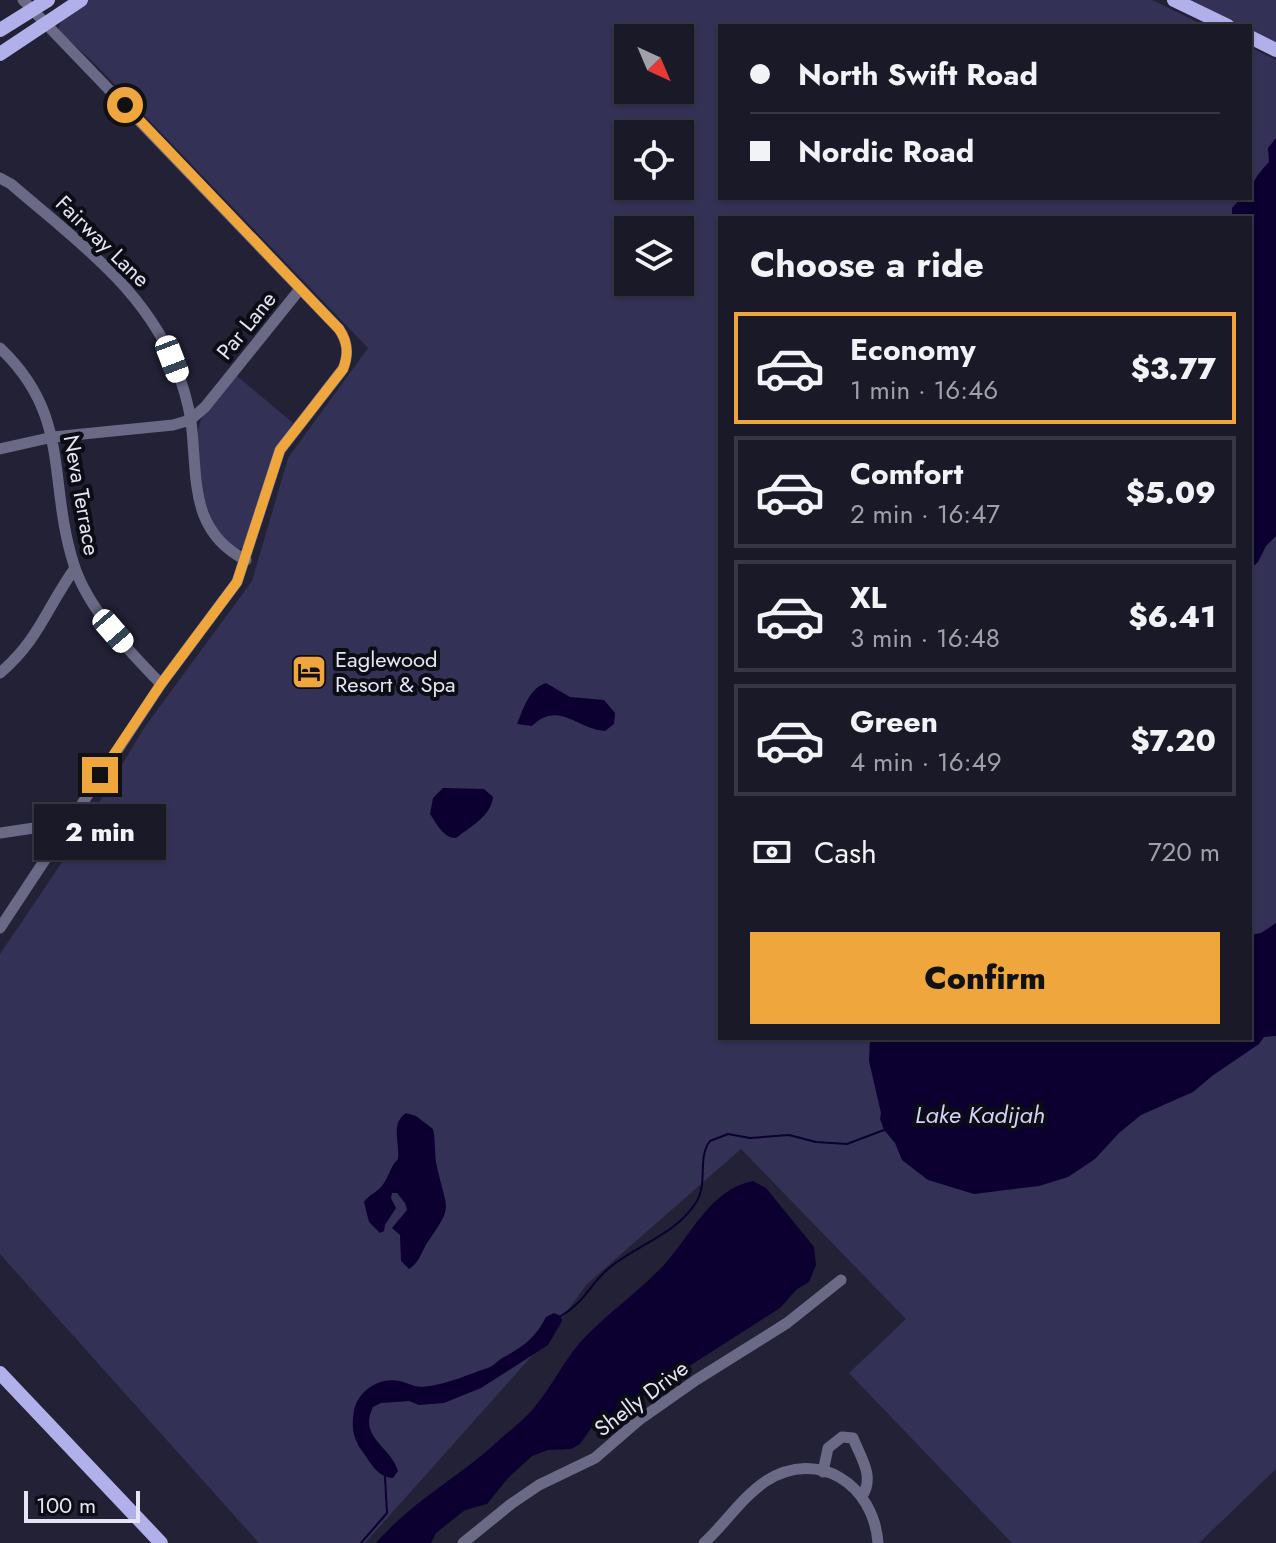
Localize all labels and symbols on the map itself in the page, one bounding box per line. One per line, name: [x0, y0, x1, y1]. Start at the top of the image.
north arrow: [614, 24, 694, 104]
route start: [107, 87, 143, 123]
street label: Fairway Lane: [49, 188, 157, 294]
street label: Par Lane: [209, 284, 283, 366]
car: [152, 332, 192, 386]
street label: Neva Terrace: [56, 432, 108, 558]
car: [88, 605, 138, 657]
place label: Eaglewood Resort & Spa: [335, 643, 456, 700]
hotel icon: Eaglewood Resort & Spa: [290, 653, 328, 691]
route end: [82, 757, 118, 793]
callout: 2 min: [34, 803, 166, 859]
water label: Lake Kadijah: [915, 1097, 1045, 1132]
street label: Shelly Drive: [587, 1352, 695, 1444]
scale bar: [24, 1487, 140, 1523]

